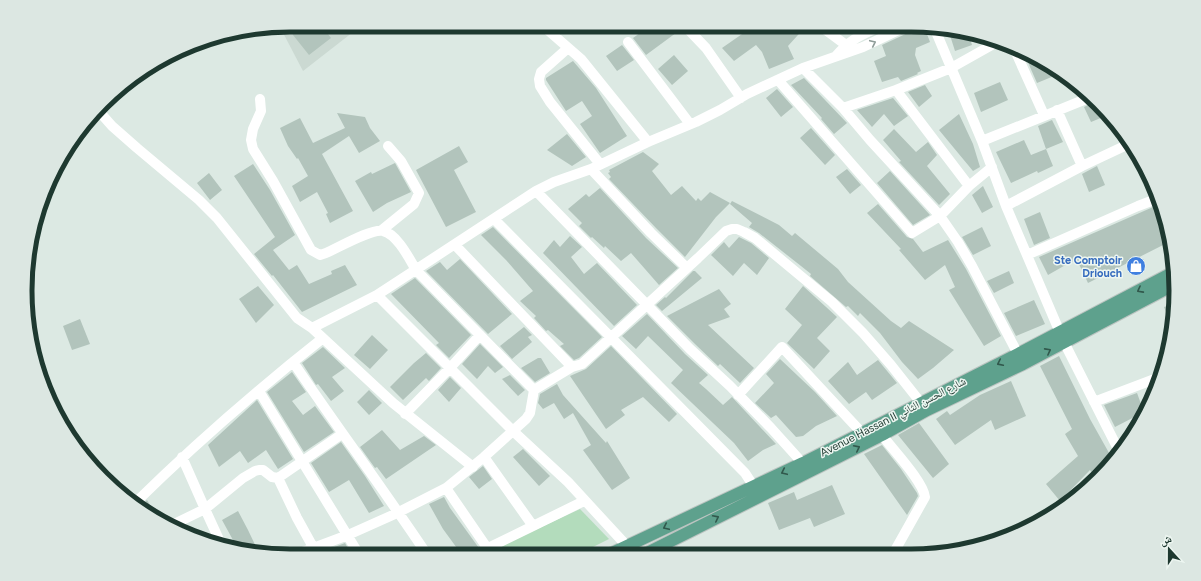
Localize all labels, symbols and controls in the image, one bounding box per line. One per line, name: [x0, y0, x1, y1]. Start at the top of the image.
one-way arrow: [868, 40, 876, 48]
place label: Ste Comptoir Driouch: [1054, 254, 1123, 280]
shop icon: Ste Comptoir Driouch: [1125, 255, 1147, 277]
one-way arrow: [1136, 285, 1144, 293]
one-way arrow: [1044, 348, 1051, 355]
one-way arrow: [996, 358, 1004, 366]
street label: Avenue Hassan II شارع الحسن الثاني: [818, 374, 969, 461]
one-way arrow: [853, 445, 860, 453]
one-way arrow: [780, 467, 788, 475]
one-way arrow: [712, 516, 719, 523]
one-way arrow: [662, 522, 670, 530]
north arrow: [1149, 529, 1189, 569]
text: ش: [1158, 532, 1174, 549]

